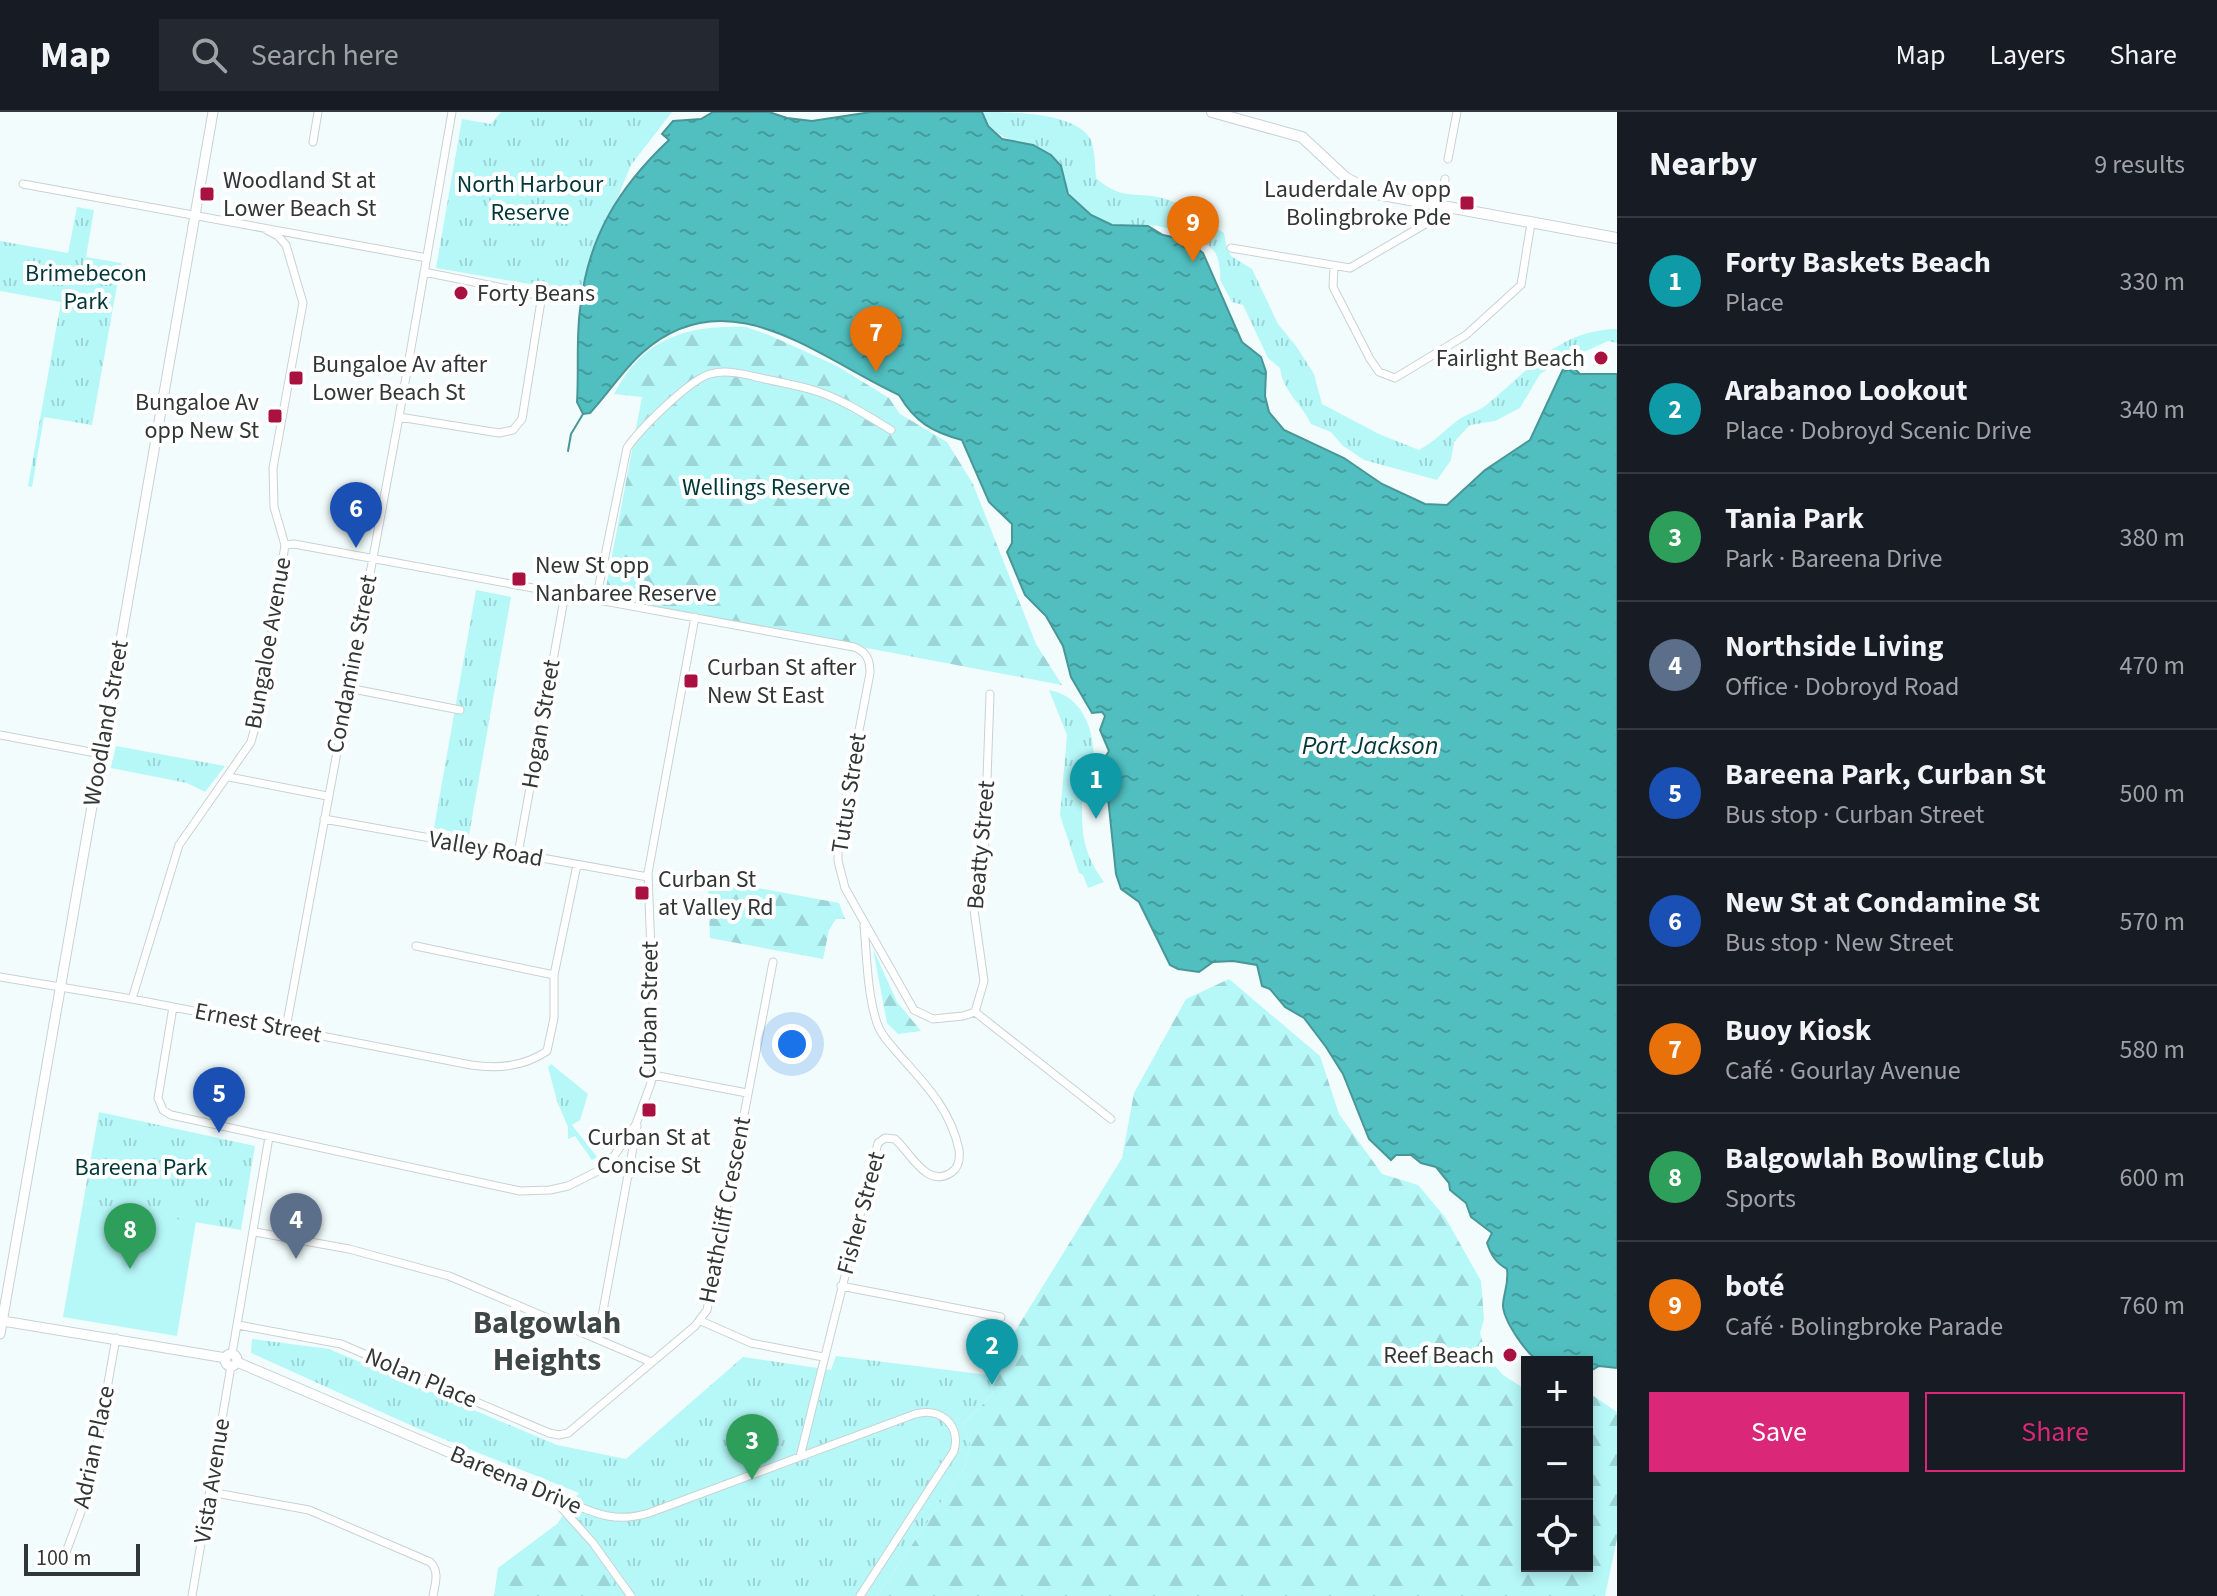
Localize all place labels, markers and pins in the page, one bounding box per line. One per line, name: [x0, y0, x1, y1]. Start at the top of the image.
place label: Woodland St at Lower Beach St: [223, 163, 376, 226]
place label: Lauderdale Av opp Bolingbroke Pde: [1264, 172, 1451, 235]
marker: Woodland St at Lower Beach St: [198, 185, 216, 203]
marker: Lauderdale Av opp Bolingbroke Pde: [1458, 194, 1476, 212]
pin: 9: [1167, 196, 1219, 262]
place label: Forty Beans: [477, 276, 595, 311]
marker: Forty Beans: [452, 284, 470, 302]
pin: 7: [850, 306, 902, 372]
place label: Fairlight Beach: [1436, 341, 1585, 376]
place label: Bungaloe Av after Lower Beach St: [312, 347, 488, 410]
marker: Fairlight Beach: [1592, 349, 1610, 367]
marker: Bungaloe Av after Lower Beach St: [287, 369, 305, 387]
place label: Bungaloe Av opp New St: [135, 385, 259, 448]
marker: Bungaloe Av opp New St: [266, 407, 284, 425]
pin: 6: [330, 482, 382, 548]
place label: New St opp Nanbaree Reserve: [535, 548, 717, 611]
marker: New St opp Nanbaree Reserve: [510, 570, 528, 588]
place label: Curban St after New St East: [707, 650, 857, 713]
marker: Curban St after New St East: [682, 672, 700, 690]
pin: 1: [1070, 753, 1122, 819]
place label: Curban St at Valley Rd: [658, 862, 774, 925]
marker: Curban St at Valley Rd: [633, 884, 651, 902]
pin: 5: [193, 1067, 245, 1133]
marker: Curban St at Concise St: [640, 1101, 658, 1119]
place label: Curban St at Concise St: [588, 1120, 710, 1183]
pin: 4: [270, 1193, 322, 1259]
pin: 8: [104, 1203, 156, 1269]
pin: 2: [966, 1319, 1018, 1385]
place label: Reef Beach: [1383, 1338, 1494, 1373]
marker: Reef Beach: [1501, 1346, 1519, 1364]
pin: 3: [726, 1414, 778, 1480]

